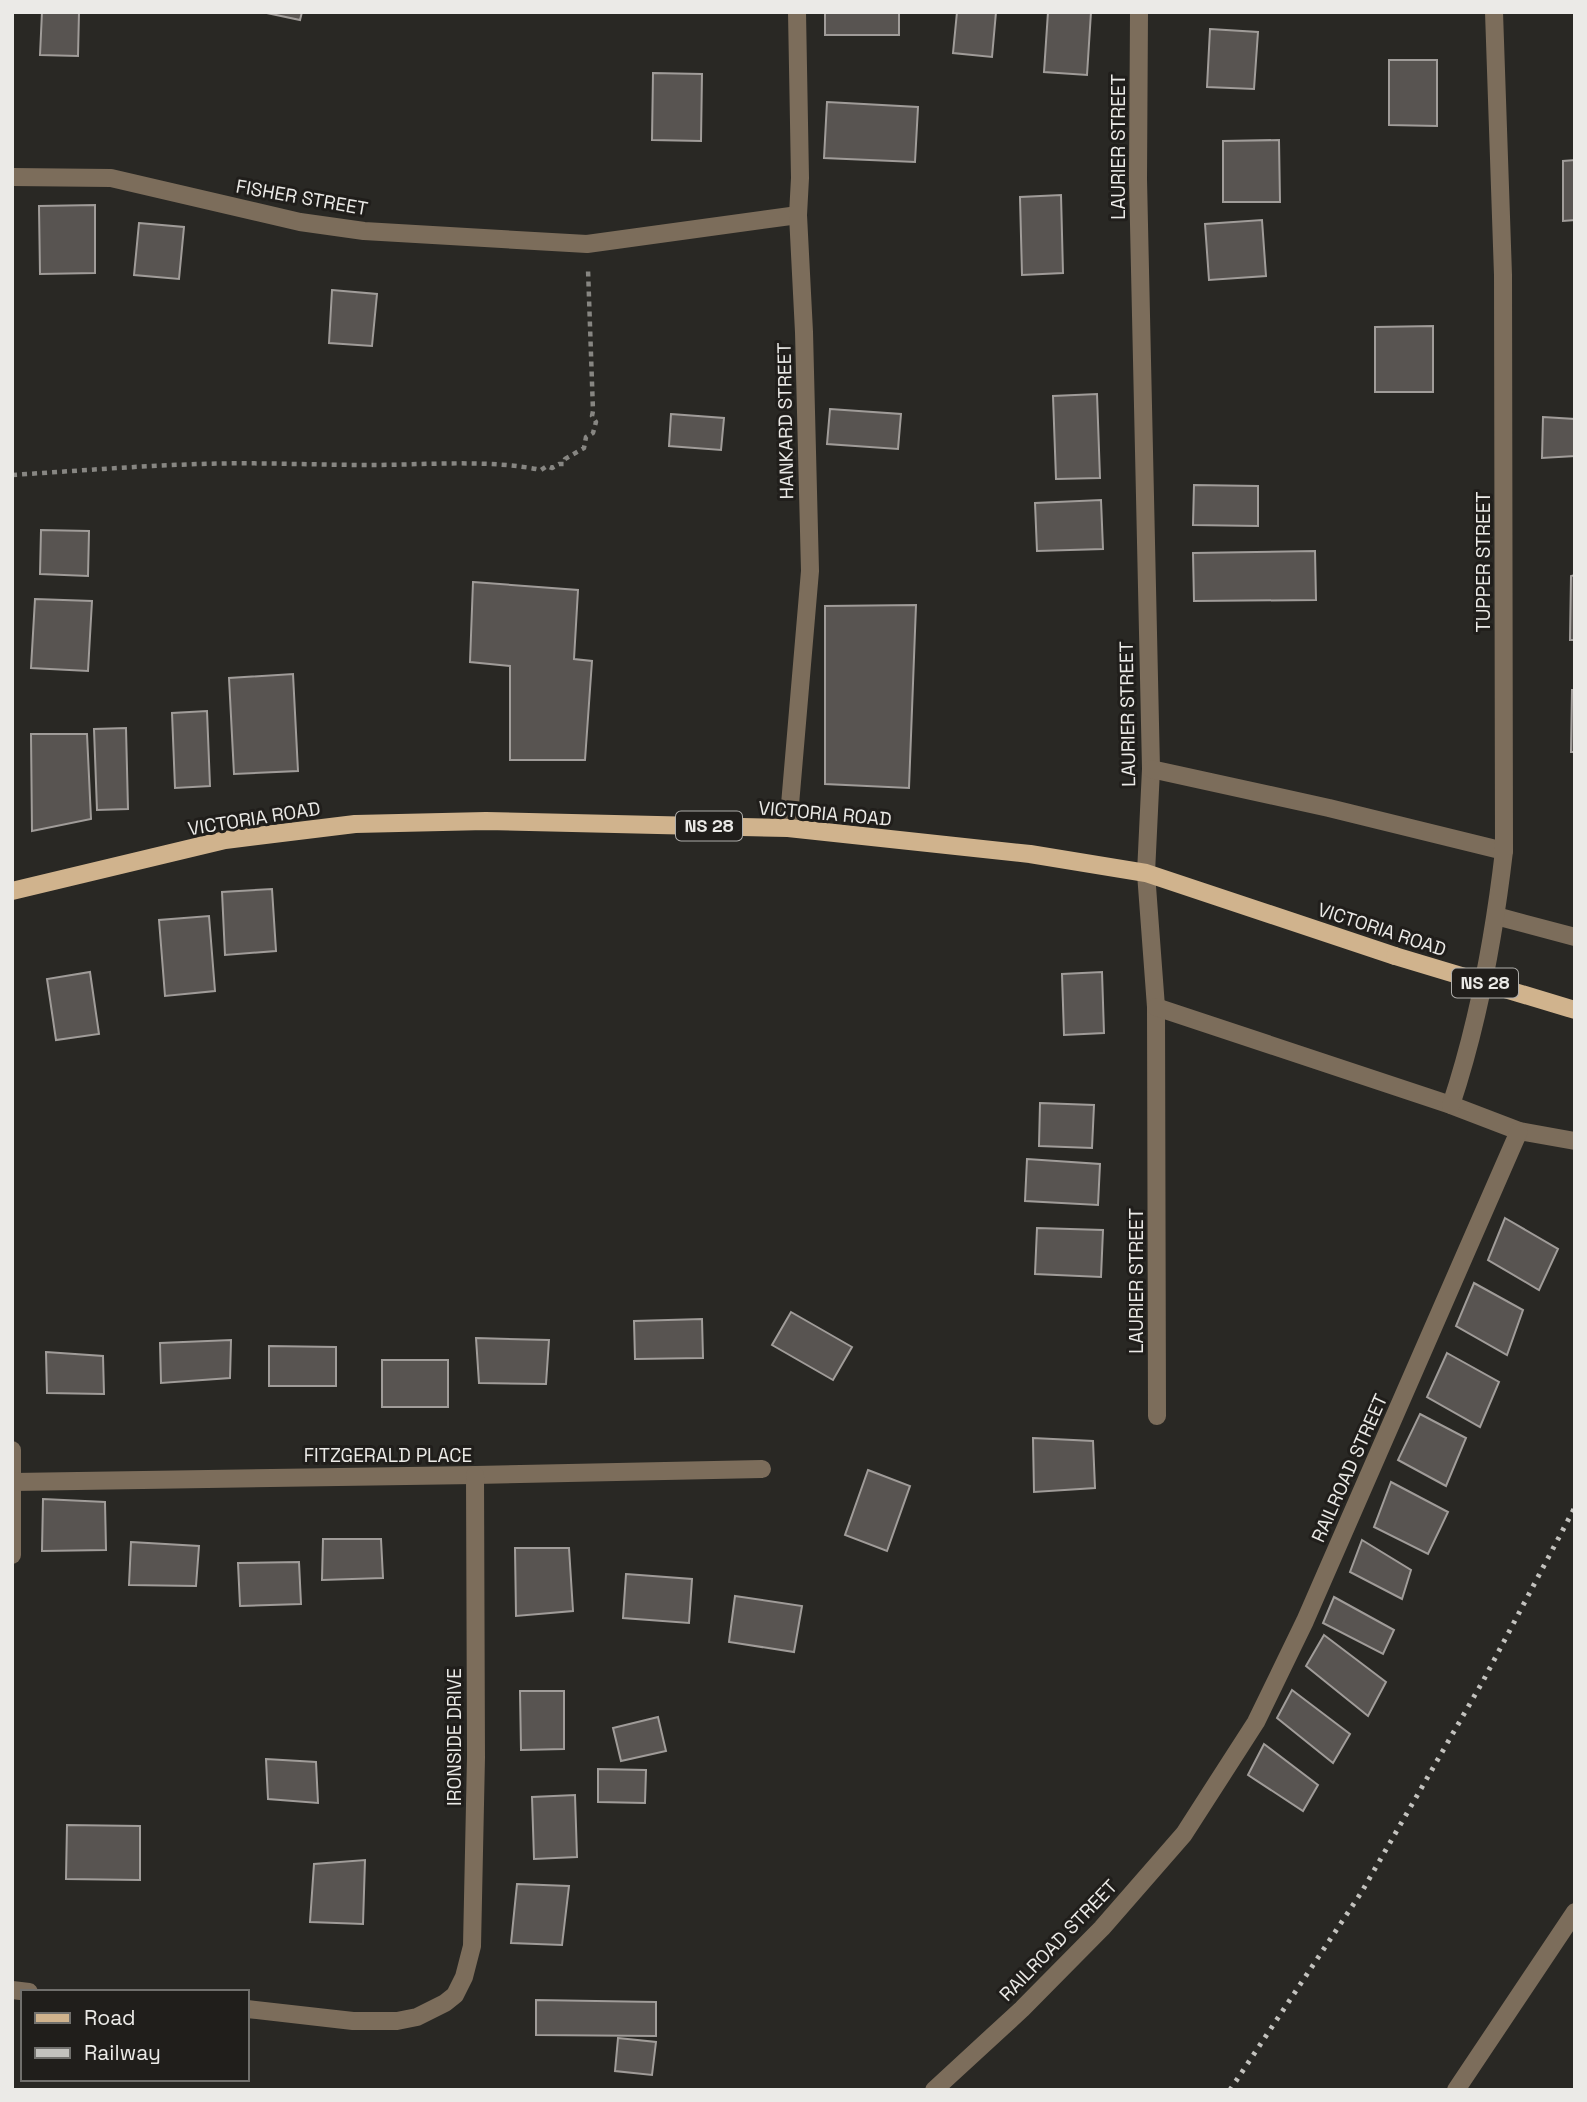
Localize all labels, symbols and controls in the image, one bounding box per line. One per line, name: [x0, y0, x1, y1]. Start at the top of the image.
street label: LAURIER STREET: [1106, 74, 1131, 220]
street label: FISHER STREET: [234, 174, 370, 221]
street label: HANKARD STREET: [772, 342, 799, 500]
street label: TUPPER STREET: [1471, 491, 1496, 633]
street label: LAURIER STREET: [1114, 641, 1141, 787]
street label: VICTORIA ROAD: [757, 795, 893, 832]
street label: VICTORIA ROAD: [186, 796, 322, 841]
road number: NS 28: [676, 812, 742, 840]
street label: VICTORIA ROAD: [1314, 897, 1449, 962]
road number: NS 28: [1452, 968, 1518, 998]
street label: LAURIER STREET: [1124, 1208, 1149, 1354]
street label: RAILROAD STREET: [1306, 1390, 1393, 1546]
street label: FITZGERALD PLACE: [304, 1443, 472, 1468]
street label: IRONSIDE DRIVE: [442, 1668, 467, 1806]
street label: RAILROAD STREET: [994, 1874, 1123, 2006]
legend: [21, 1990, 248, 2081]
text: Road: [84, 2004, 136, 2031]
text: Railway: [84, 2039, 161, 2066]

